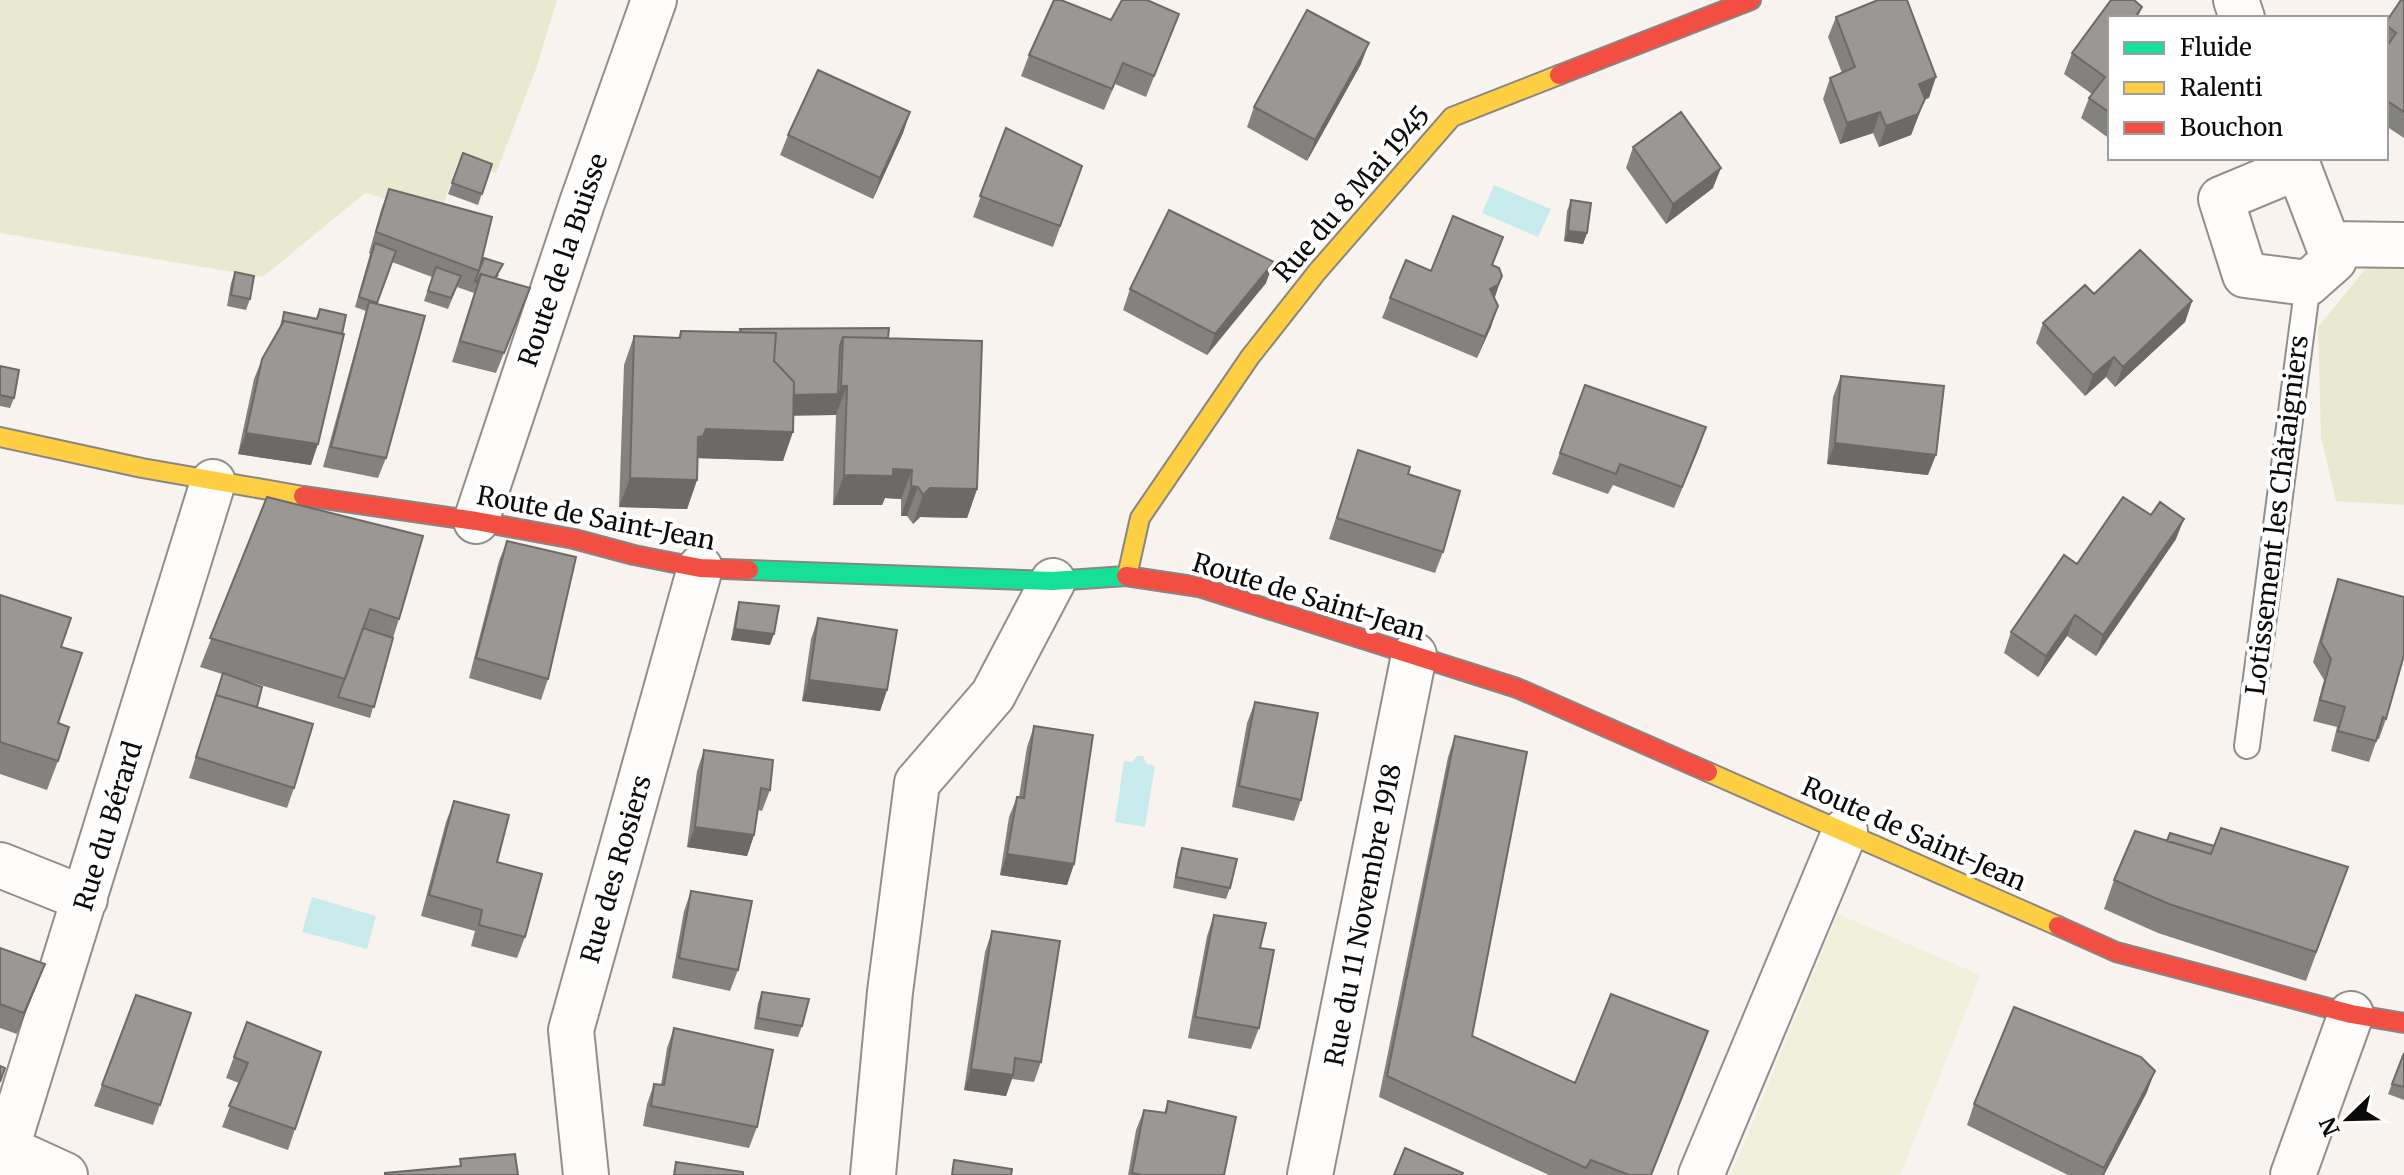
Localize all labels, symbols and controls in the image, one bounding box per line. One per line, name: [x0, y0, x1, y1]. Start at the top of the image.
legend: [2108, 16, 2388, 160]
text: Fluide: [2180, 32, 2252, 63]
text: Ralenti: [2180, 72, 2263, 103]
street label: Rue du 8 Mai 1945: [1266, 99, 1437, 288]
text: Bouchon: [2180, 112, 2283, 143]
street label: Route de la Buisse: [511, 149, 614, 371]
street label: Lotissement les Châtaigniers: [2238, 333, 2315, 697]
street label: Route de Saint-Jean: [474, 478, 718, 557]
street label: Route de Saint-Jean: [1189, 545, 1430, 648]
street label: Rue du Bérard: [66, 737, 149, 915]
street label: Rue du 11 Novembre 1918: [1317, 761, 1408, 1069]
street label: Route de Saint-Jean: [1797, 769, 2031, 898]
street label: Rue des Rosiers: [573, 771, 658, 967]
north arrow: [2308, 1079, 2388, 1159]
text: N: [2313, 1113, 2346, 1140]

